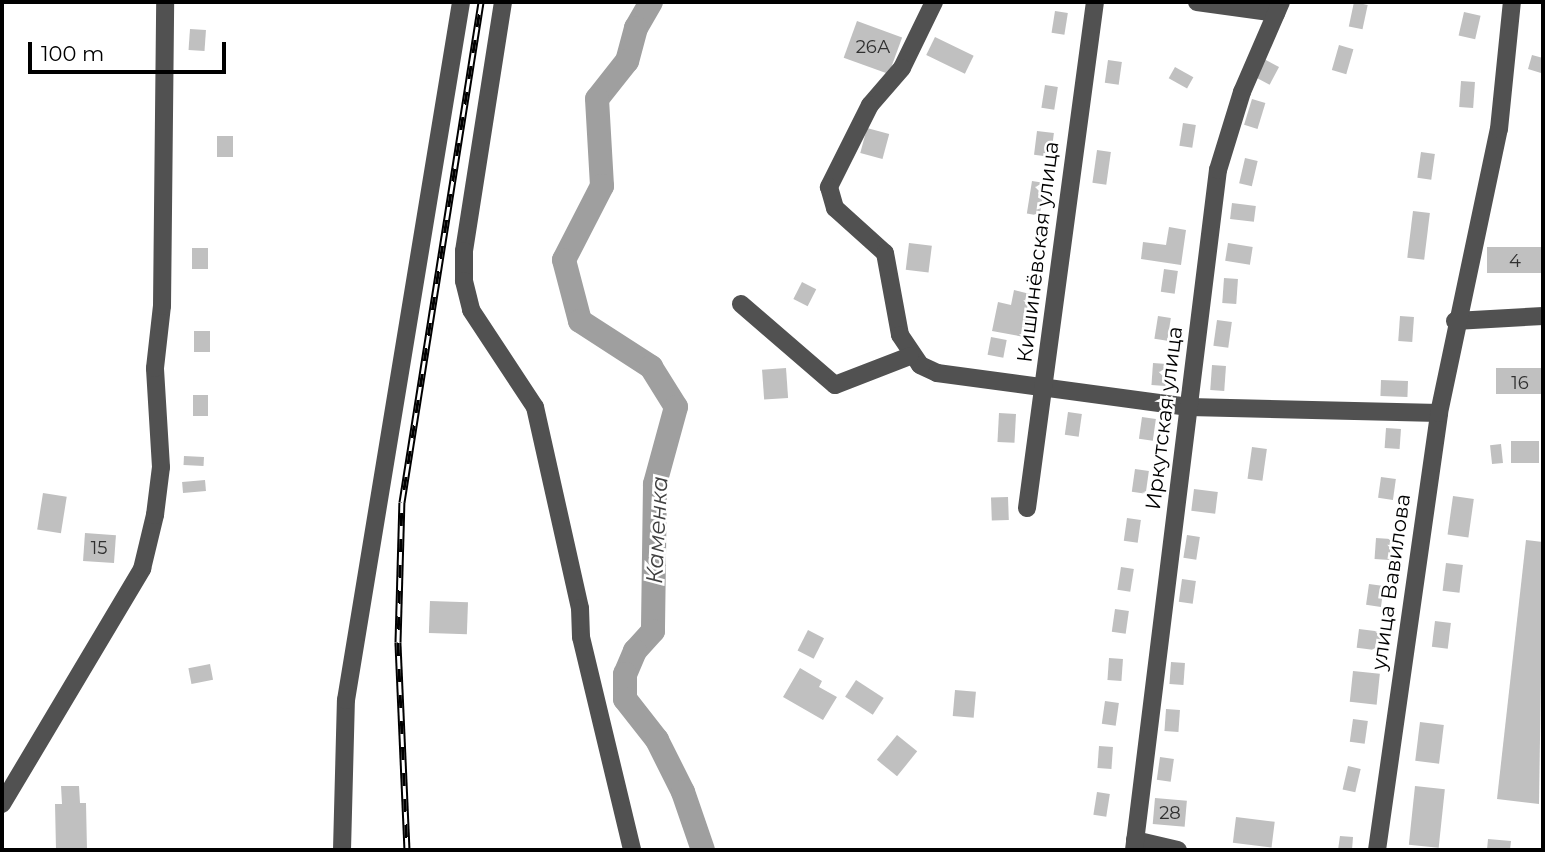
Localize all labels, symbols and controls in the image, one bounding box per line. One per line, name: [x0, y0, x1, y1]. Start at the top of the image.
scale bar: [32, 28, 229, 72]
house number: 26А: [856, 36, 890, 58]
text: 100 m: [41, 41, 104, 66]
street label: Кишинёвская улица: [1012, 140, 1064, 364]
house number: 4: [1509, 250, 1521, 272]
street label: Иркутская улица: [1140, 325, 1188, 511]
house number: 16: [1511, 372, 1529, 394]
water label: Каменка: [640, 475, 674, 585]
street label: улица Вавилова: [1366, 492, 1416, 672]
house number: 15: [91, 537, 107, 559]
house number: 28: [1159, 802, 1181, 824]

